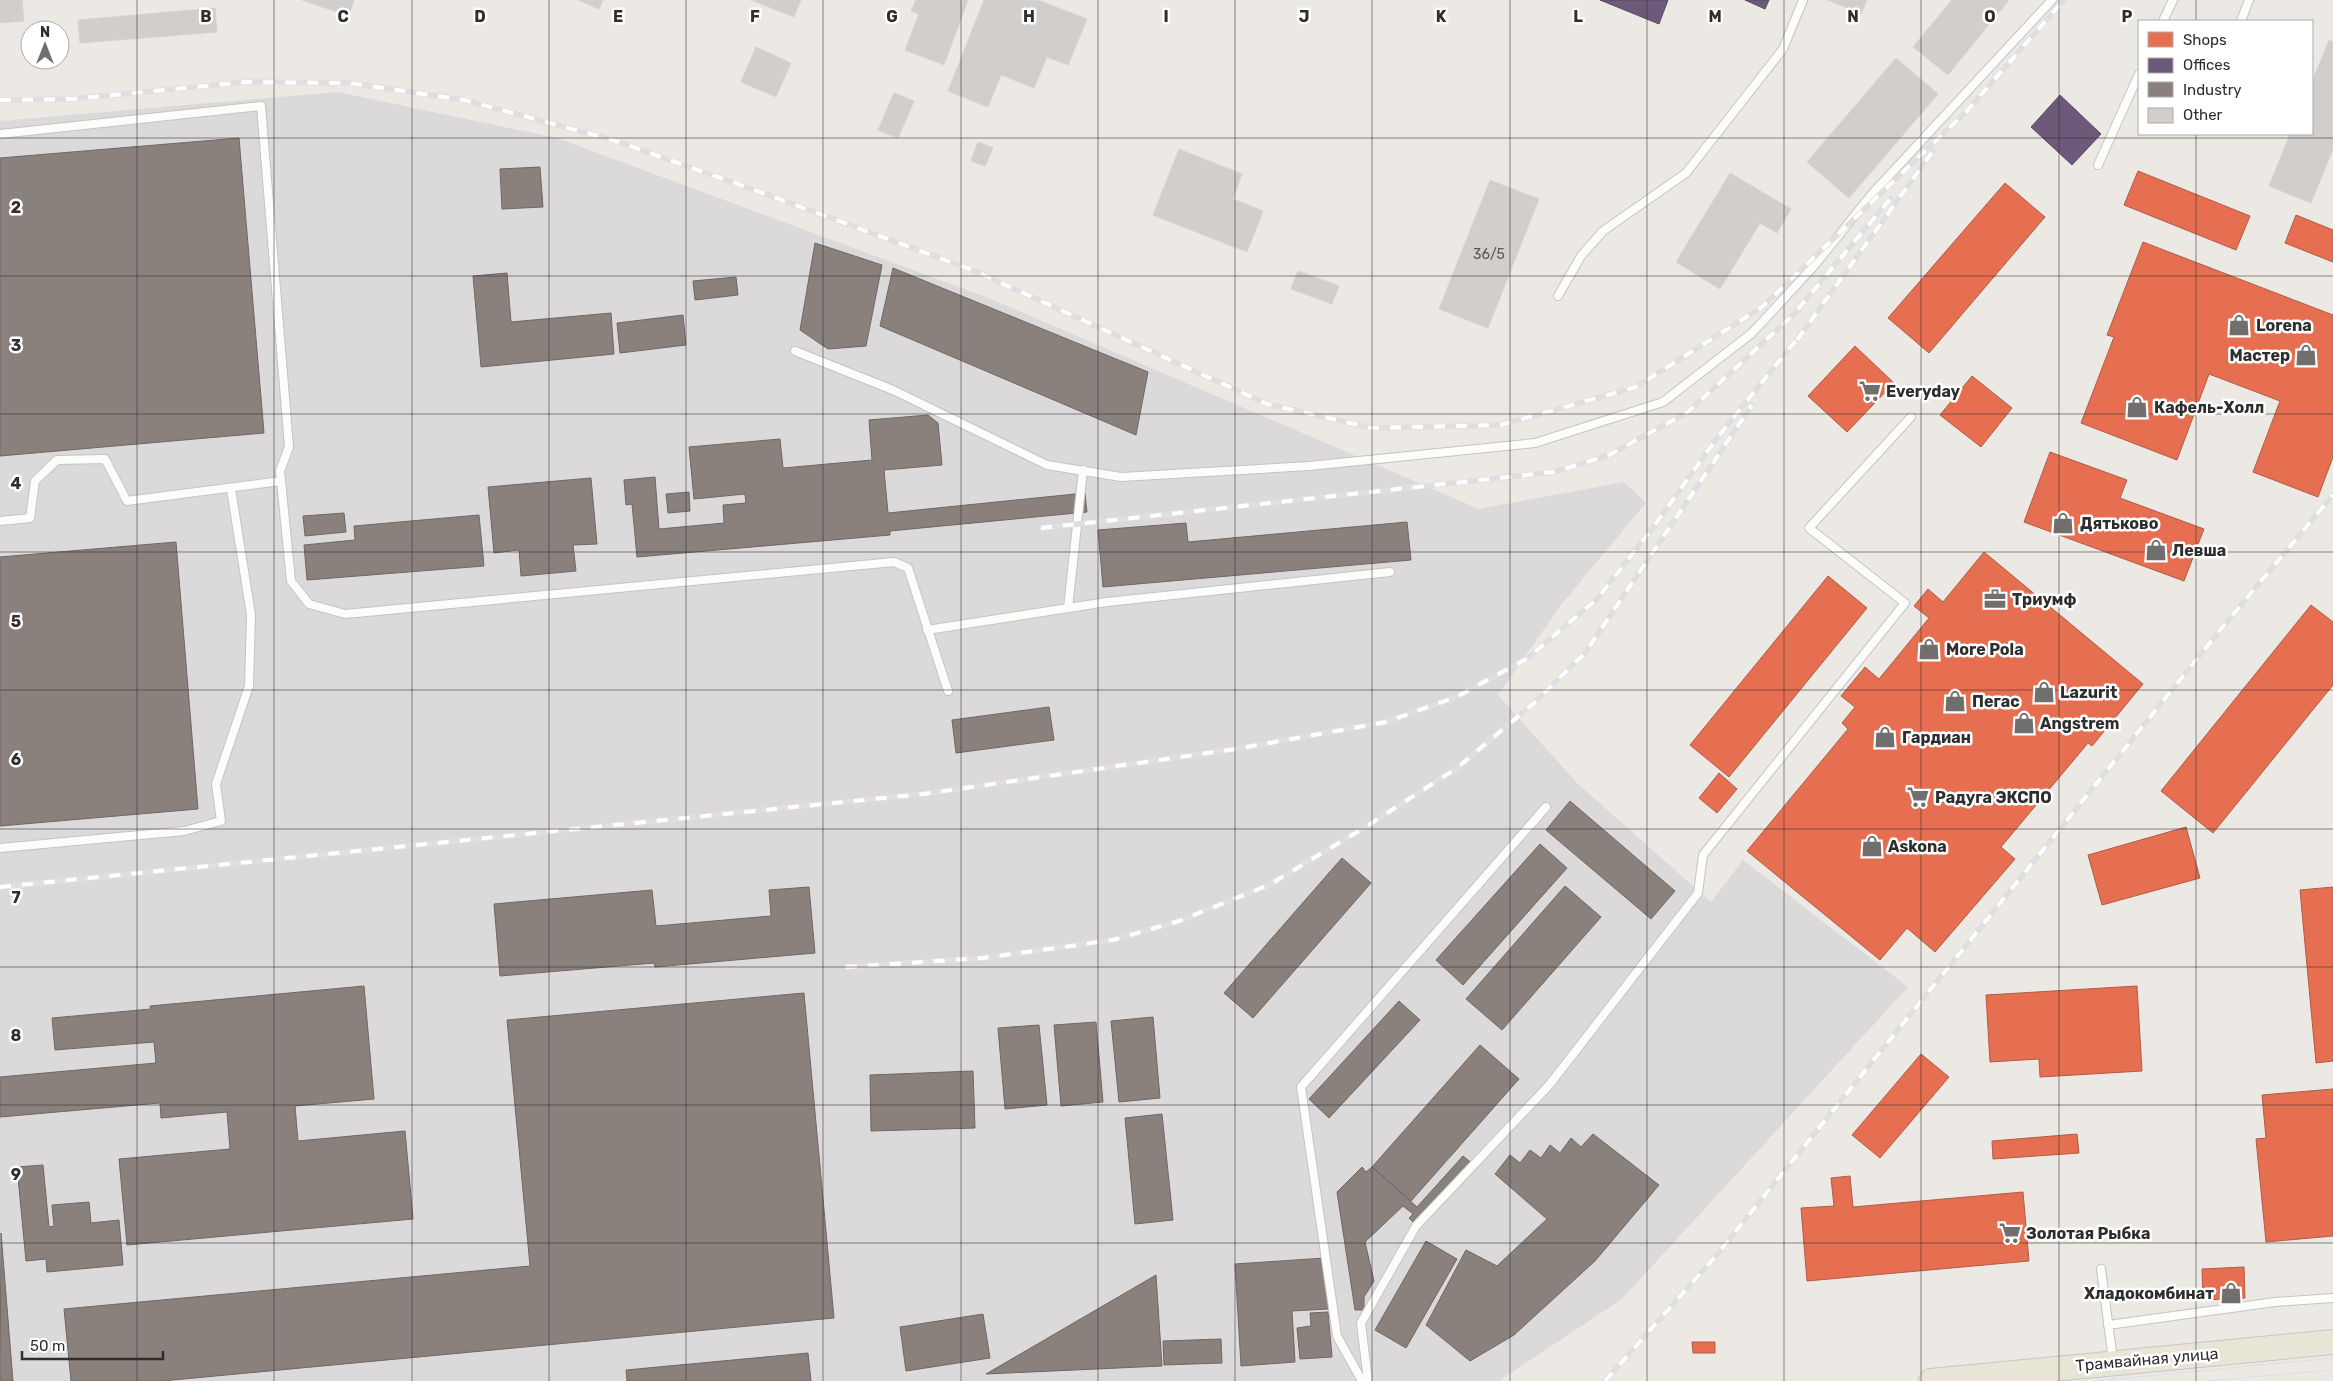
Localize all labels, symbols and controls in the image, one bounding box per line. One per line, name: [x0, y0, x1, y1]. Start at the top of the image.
text: B: [200, 7, 212, 26]
text: C: [337, 7, 349, 26]
text: D: [474, 7, 486, 26]
text: E: [613, 7, 623, 26]
text: F: [750, 7, 760, 26]
text: G: [886, 7, 898, 26]
text: H: [1023, 7, 1035, 26]
text: I: [1163, 7, 1169, 26]
text: J: [1299, 7, 1309, 26]
text: K: [1436, 7, 1447, 26]
text: L: [1573, 7, 1583, 26]
text: M: [1708, 7, 1722, 26]
text: N: [1847, 7, 1859, 26]
text: O: [1984, 7, 1996, 26]
text: P: [2122, 7, 2133, 26]
north arrow: [20, 20, 70, 70]
legend: [2138, 20, 2313, 135]
text: N: [40, 24, 50, 41]
text: Shops: [2183, 31, 2227, 49]
text: Offices: [2183, 56, 2231, 74]
text: Industry: [2183, 81, 2242, 99]
text: Other: [2183, 106, 2223, 124]
text: 2: [11, 198, 21, 217]
house number: 36/5: [1473, 246, 1505, 263]
shop icon: Lorena: [2226, 312, 2252, 338]
place label: Lorena: [2256, 316, 2312, 335]
text: 3: [11, 336, 21, 355]
shop icon: Мастер: [2293, 342, 2319, 368]
place label: Мастер: [2230, 346, 2290, 365]
supermarket icon: Everyday: [1857, 378, 1883, 404]
place label: Everyday: [1886, 382, 1961, 401]
shop icon: Кафель-Холл: [2124, 394, 2150, 420]
place label: Кафель-Холл: [2154, 398, 2264, 417]
text: 4: [11, 474, 22, 493]
shop icon: Дятьково: [2050, 510, 2076, 536]
place label: Дятьково: [2080, 514, 2159, 533]
shop icon: Левша: [2143, 537, 2169, 563]
place label: Левша: [2172, 541, 2226, 560]
office icon: Триумф: [1982, 586, 2008, 612]
place label: Триумф: [2012, 590, 2076, 609]
text: 5: [11, 612, 21, 631]
shop icon: More Pola: [1916, 636, 1942, 662]
place label: More Pola: [1946, 640, 2024, 659]
shop icon: Lazurit: [2031, 679, 2057, 705]
place label: Lazurit: [2060, 683, 2118, 702]
shop icon: Пегас: [1942, 688, 1968, 714]
place label: Пегас: [1972, 692, 2020, 711]
shop icon: Angstrem: [2011, 710, 2037, 736]
place label: Angstrem: [2040, 714, 2120, 733]
shop icon: Гардиан: [1872, 724, 1898, 750]
place label: Гардиан: [1902, 728, 1971, 747]
text: 6: [11, 750, 21, 769]
supermarket icon: Радуга ЭКСПО: [1905, 784, 1931, 810]
place label: Радуга ЭКСПО: [1935, 788, 2052, 807]
shop icon: Askona: [1859, 833, 1885, 859]
place label: Askona: [1888, 837, 1947, 856]
text: 7: [11, 888, 21, 907]
text: 8: [11, 1026, 22, 1045]
text: 9: [11, 1165, 21, 1184]
supermarket icon: Золотая Рыбка: [1997, 1220, 2023, 1246]
place label: Золотая Рыбка: [2026, 1224, 2150, 1243]
shop icon: Хладокомбинат: [2218, 1280, 2244, 1306]
place label: Хладокомбинат: [2084, 1284, 2214, 1303]
scale bar: [22, 1328, 164, 1360]
text: 50 m: [30, 1337, 65, 1355]
street label: Трамвайная улица: [2075, 1344, 2219, 1375]

